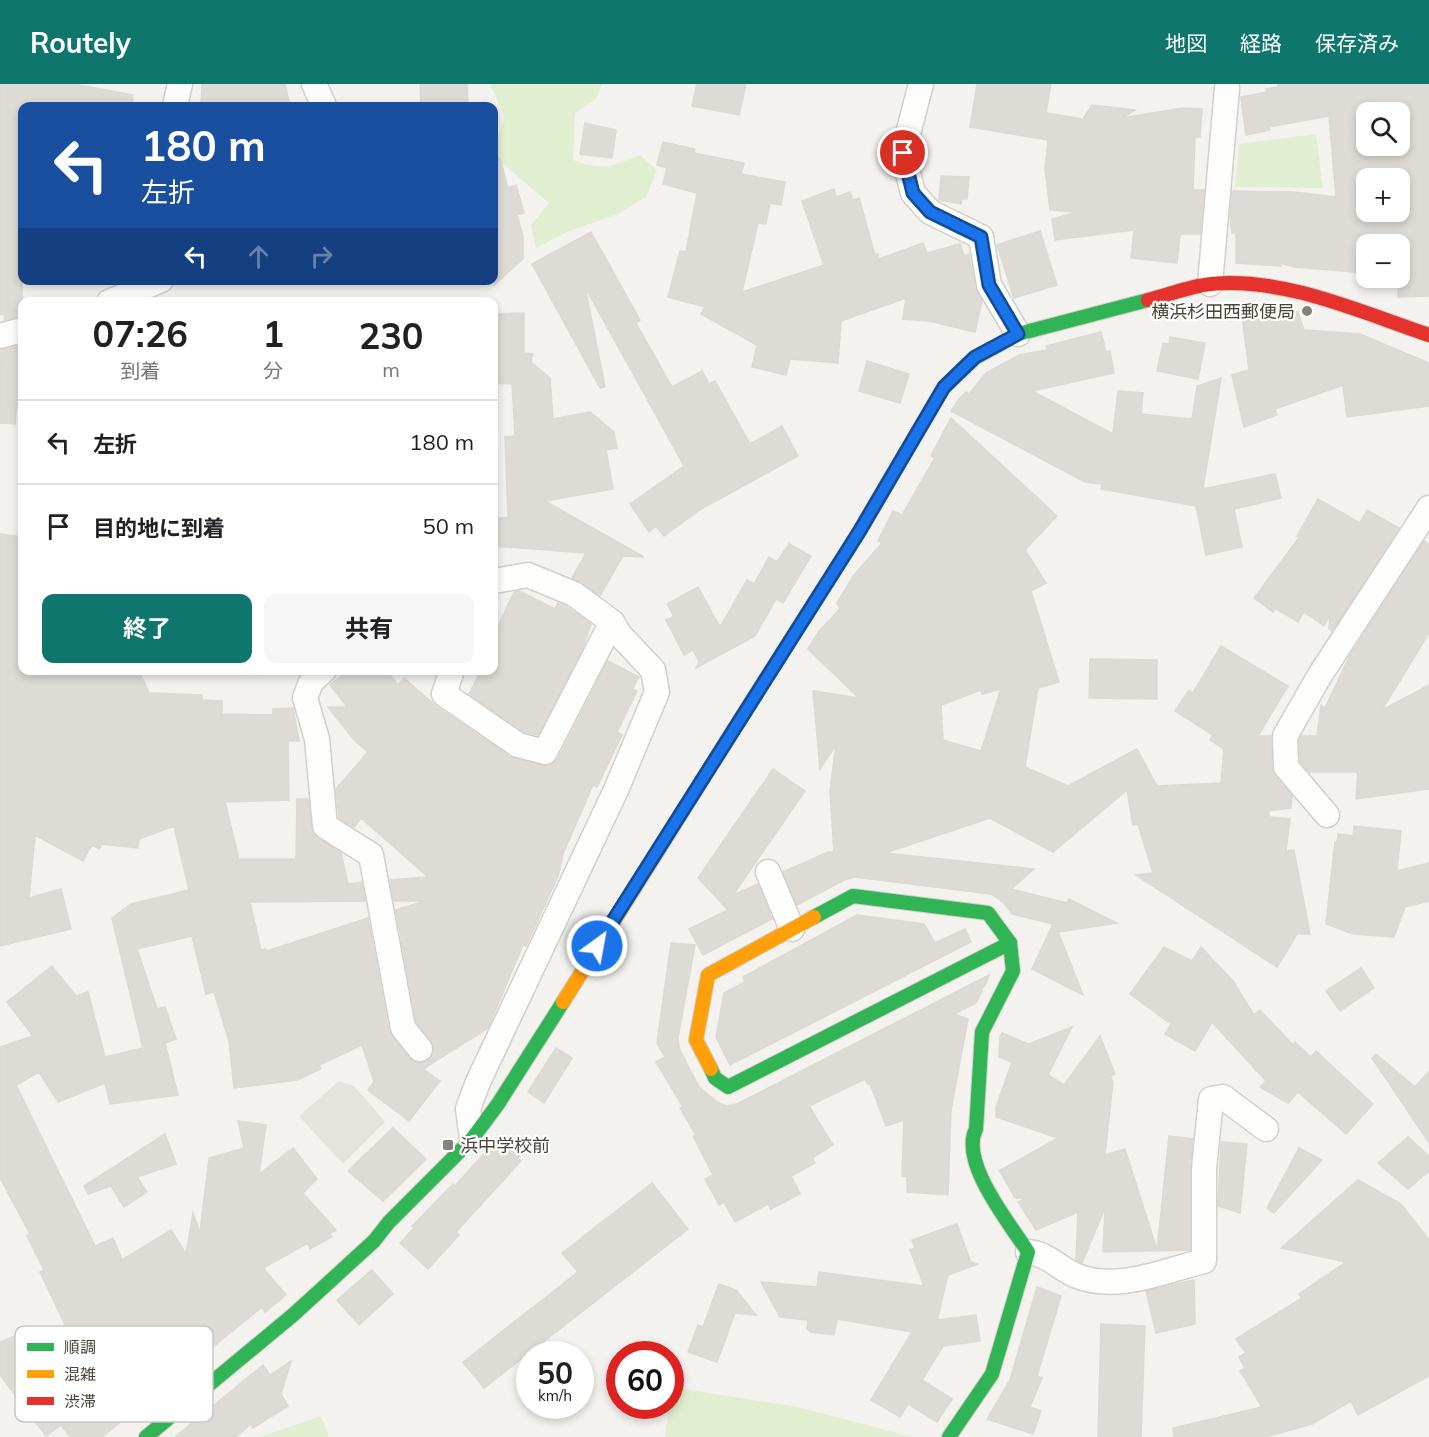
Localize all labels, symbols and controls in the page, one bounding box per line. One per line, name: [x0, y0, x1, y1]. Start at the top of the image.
text: Routely: [30, 25, 131, 60]
text: 地図: [1165, 30, 1207, 56]
text: 経路: [1240, 30, 1282, 56]
text: 保存済み: [1315, 30, 1399, 56]
map controls: [1356, 102, 1410, 288]
button: search: [1356, 102, 1410, 156]
text: 180 m: [141, 119, 266, 172]
icon: left: [42, 126, 120, 204]
pin: [877, 127, 928, 178]
icon: arrive: [886, 136, 919, 169]
button: +: [1356, 168, 1410, 222]
text: 左折: [141, 175, 195, 209]
button: −: [1356, 234, 1410, 288]
icon: left: [179, 240, 212, 273]
icon: ahead: [242, 240, 275, 273]
icon: right: [305, 240, 338, 273]
place label: 横浜杉田西郵便局: [1151, 300, 1295, 323]
marker: 横浜杉田西郵便局: [1300, 304, 1314, 318]
text: 07:26: [93, 311, 188, 356]
text: 1: [262, 311, 284, 356]
text: 230: [359, 313, 423, 358]
text: m: [382, 357, 400, 382]
text: 到着: [120, 358, 160, 383]
text: 分: [263, 358, 283, 383]
icon: left: [42, 426, 75, 459]
text: 180 m: [409, 428, 474, 456]
text: 左折: [93, 430, 137, 458]
icon: arrive: [42, 510, 75, 543]
text: 50 m: [423, 512, 474, 540]
text: 目的地に到着: [93, 514, 225, 542]
button: 終了: [42, 594, 252, 663]
button: 共有: [264, 594, 474, 663]
position arrow: [565, 914, 629, 978]
place label: 浜中学校前: [460, 1134, 550, 1157]
marker: 浜中学校前: [441, 1138, 455, 1152]
legend: [15, 1326, 213, 1422]
text: 順調: [64, 1337, 96, 1357]
speed limit sign: 60: [606, 1341, 684, 1419]
text: 50: [537, 1354, 573, 1392]
text: 混雑: [64, 1364, 96, 1384]
text: km/h: [538, 1386, 572, 1405]
text: 渋滞: [64, 1391, 96, 1411]

